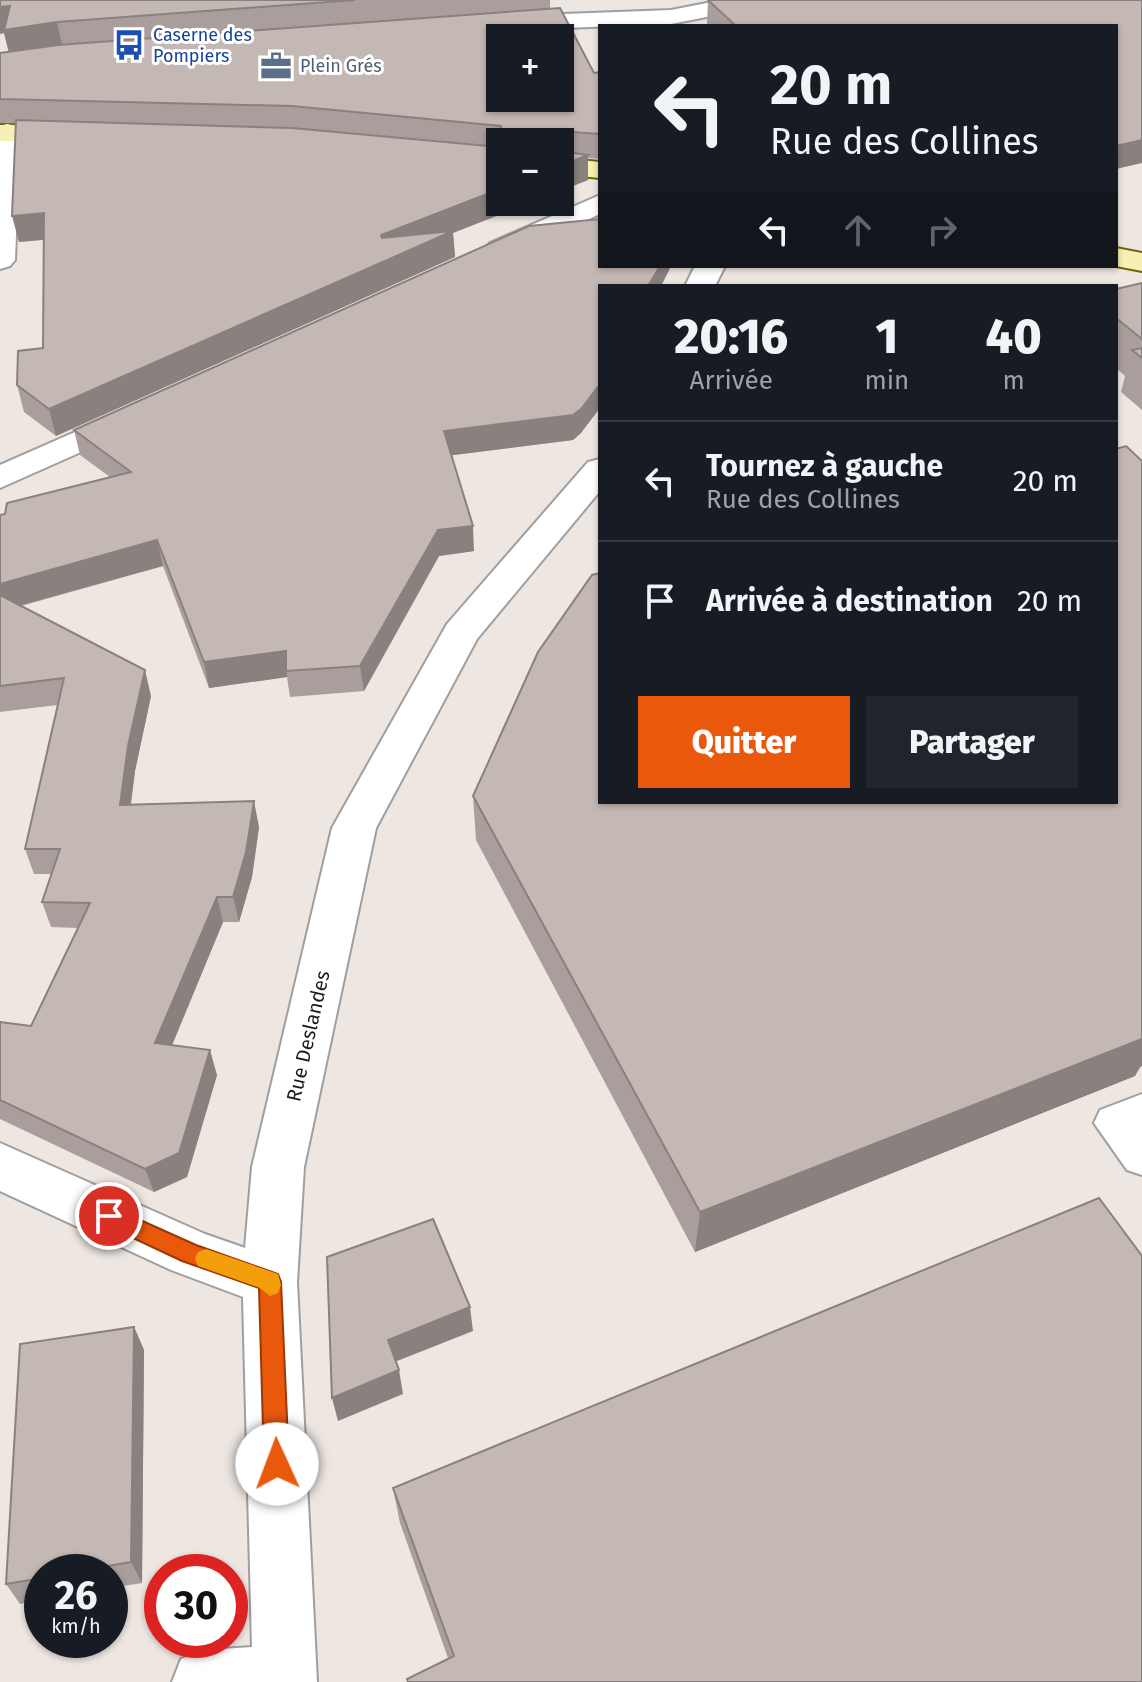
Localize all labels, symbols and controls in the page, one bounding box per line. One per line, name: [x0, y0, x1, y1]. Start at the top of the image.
place label: Caserne des Pompiers: [153, 24, 252, 67]
map controls: [486, 24, 574, 216]
button: +: [486, 24, 574, 112]
bus stop icon: Caserne des Pompiers: [112, 28, 146, 62]
office icon: Plein Grés: [259, 49, 293, 83]
text: 20 m: [770, 52, 892, 119]
place label: Plein Grés: [300, 55, 382, 77]
icon: left: [638, 56, 742, 160]
text: Rue des Collines: [770, 120, 1039, 164]
button: −: [486, 128, 574, 216]
icon: left: [752, 208, 796, 252]
icon: ahead: [836, 208, 880, 252]
icon: right: [920, 208, 964, 252]
text: 20:16: [674, 308, 788, 366]
text: 1: [875, 308, 898, 366]
text: 40: [986, 308, 1042, 366]
text: Arrivée: [690, 365, 773, 396]
text: min: [864, 365, 909, 396]
text: m: [1002, 365, 1025, 396]
text: Tournez à gauche: [706, 448, 943, 484]
icon: left: [638, 459, 682, 503]
text: 20 m: [1013, 463, 1078, 499]
text: Rue des Collines: [706, 484, 900, 515]
icon: arrive: [638, 579, 682, 623]
text: Arrivée à destination: [706, 583, 993, 619]
text: 20 m: [1017, 583, 1082, 619]
button: Quitter: [638, 696, 850, 788]
button: Partager: [866, 696, 1078, 788]
street label: Rue Deslandes: [281, 968, 335, 1104]
pin: [75, 1182, 143, 1250]
icon: arrive: [87, 1194, 131, 1238]
position arrow: [235, 1422, 319, 1506]
speed limit sign: 30: [144, 1554, 248, 1658]
text: 26: [54, 1572, 98, 1620]
text: km/h: [51, 1614, 101, 1638]

